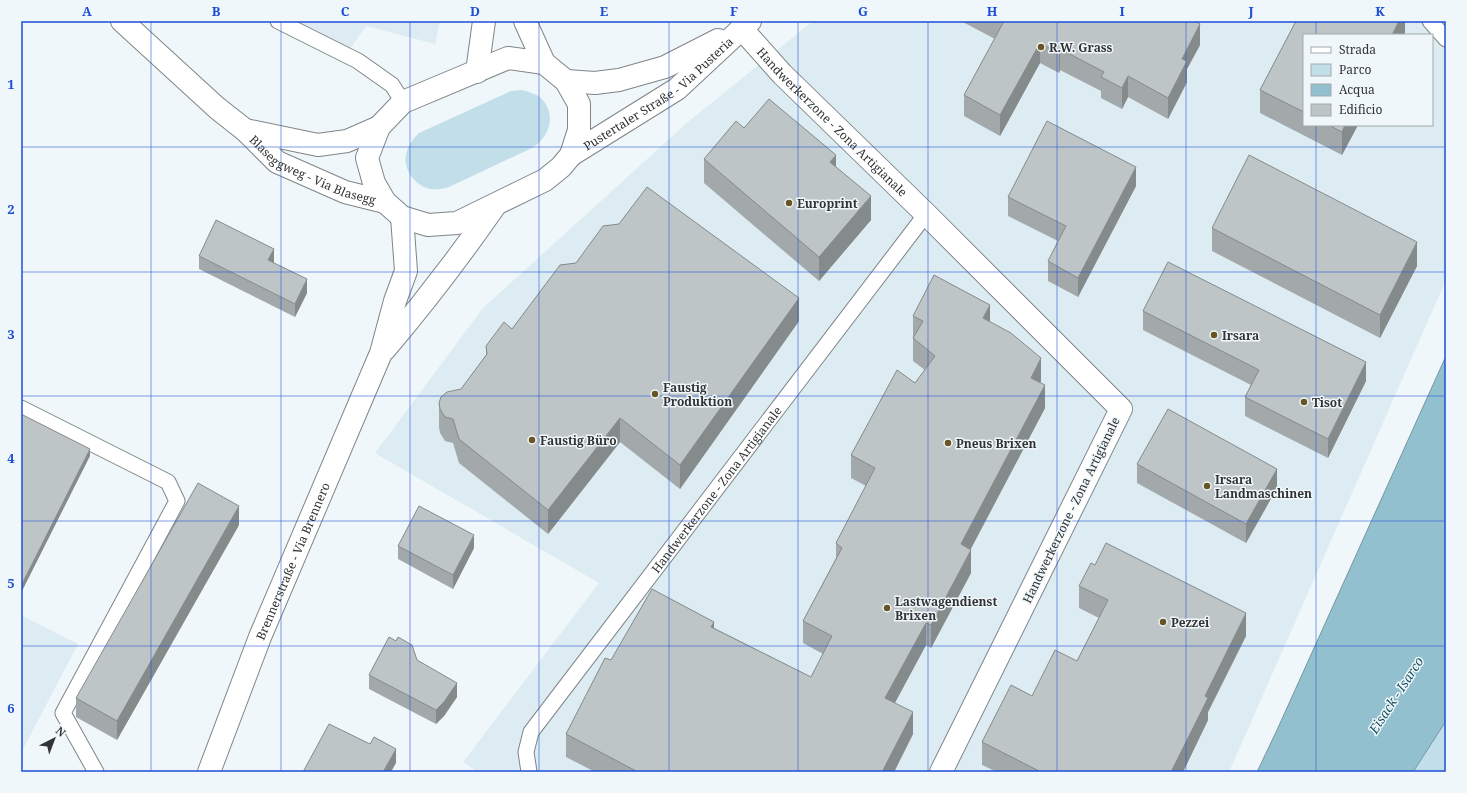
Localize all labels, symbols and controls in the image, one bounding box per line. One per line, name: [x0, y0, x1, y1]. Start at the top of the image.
text: A: [82, 2, 92, 20]
text: B: [212, 2, 221, 20]
text: C: [341, 2, 350, 20]
text: D: [470, 2, 480, 20]
text: E: [600, 2, 609, 20]
text: F: [730, 2, 738, 20]
text: G: [858, 2, 868, 20]
text: H: [987, 2, 998, 20]
text: I: [1119, 2, 1125, 20]
text: J: [1247, 2, 1254, 20]
text: K: [1375, 2, 1385, 20]
street label: Pustertaler Straße - Via Pusteria: [580, 33, 737, 154]
legend: [1303, 34, 1433, 126]
place label: R.W. Grass: [1049, 39, 1113, 56]
text: Strada: [1339, 41, 1376, 58]
marker: R.W. Grass: [1036, 42, 1046, 52]
street label: Handwerkerzone - Zona Artigianale: [753, 43, 911, 200]
text: Parco: [1339, 61, 1372, 78]
text: 1: [7, 75, 15, 93]
text: Acqua: [1339, 81, 1375, 98]
text: Edificio: [1339, 101, 1382, 118]
street label: Blaseggweg - Via Blasegg: [246, 131, 378, 208]
place label: Europrint: [797, 195, 858, 212]
marker: Europrint: [784, 198, 794, 208]
text: 2: [7, 200, 15, 218]
text: 3: [7, 325, 15, 343]
place label: Irsara: [1222, 327, 1259, 344]
marker: Irsara: [1209, 330, 1219, 340]
place label: Faustig Produktion: [663, 379, 732, 410]
marker: Faustig Produktion: [650, 389, 660, 399]
place label: Tisot: [1312, 394, 1342, 411]
marker: Tisot: [1299, 397, 1309, 407]
street label: Handwerkerzone - Zona Artigianale: [647, 402, 785, 576]
street label: Handwerkerzone - Zona Artigianale: [1018, 414, 1124, 606]
place label: Faustig Büro: [540, 432, 617, 449]
marker: Faustig Büro: [527, 435, 537, 445]
place label: Pneus Brixen: [956, 435, 1037, 452]
marker: Pneus Brixen: [943, 438, 953, 448]
text: 4: [7, 449, 15, 467]
place label: Irsara Landmaschinen: [1215, 471, 1312, 502]
street label: Brennerstraße - Via Brennero: [251, 479, 334, 642]
marker: Irsara Landmaschinen: [1202, 481, 1212, 491]
text: 5: [7, 574, 15, 592]
place label: Lastwagendienst Brixen: [895, 593, 997, 624]
marker: Lastwagendienst Brixen: [882, 603, 892, 613]
place label: Pezzei: [1171, 614, 1210, 631]
marker: Pezzei: [1158, 617, 1168, 627]
water label: Eisack - Isarco: [1364, 653, 1428, 738]
text: 6: [7, 699, 15, 717]
north arrow: [34, 719, 74, 759]
text: N: [53, 723, 70, 740]

